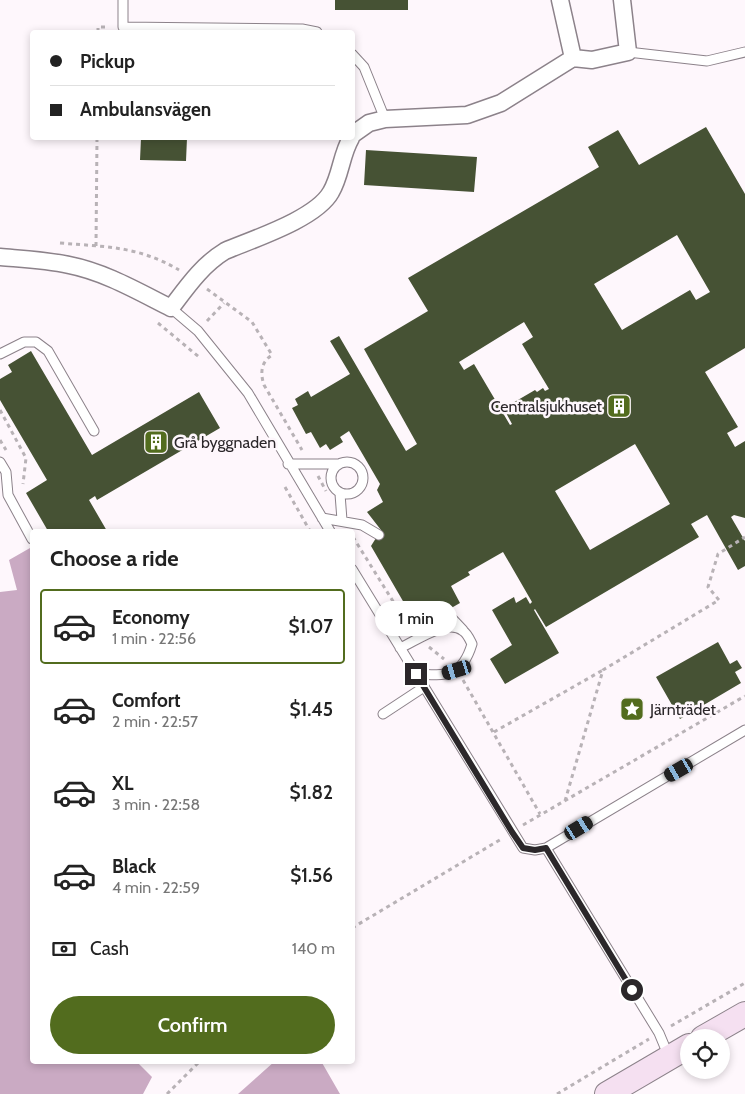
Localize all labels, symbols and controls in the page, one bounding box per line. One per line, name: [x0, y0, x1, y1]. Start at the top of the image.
text: Pickup: [80, 50, 135, 73]
text: Ambulansvägen: [80, 98, 211, 121]
building icon: Centralsjukhuset: [606, 393, 632, 419]
place label: Centralsjukhuset: [491, 397, 603, 416]
building icon: Grå byggnaden: [143, 429, 169, 455]
place label: Grå byggnaden: [174, 433, 276, 452]
text: Choose a ride: [50, 545, 179, 572]
callout: 1 min: [375, 602, 457, 636]
icon: car: [52, 604, 97, 649]
text: Economy: [112, 606, 190, 629]
text: 1 min: [398, 609, 434, 628]
text: $1.07: [288, 615, 333, 638]
text: 1 min · 22:56: [112, 629, 196, 648]
car: [440, 658, 473, 682]
route end: [405, 663, 427, 685]
icon: car: [52, 687, 97, 732]
text: Comfort: [112, 689, 181, 712]
place icon: Järnträdet: [619, 696, 645, 722]
text: $1.45: [289, 698, 333, 721]
place label: Järnträdet: [649, 700, 717, 719]
text: 2 min · 22:57: [112, 712, 198, 731]
car: [662, 756, 695, 784]
icon: car: [52, 770, 97, 815]
text: XL: [112, 772, 133, 795]
text: $1.82: [290, 781, 333, 804]
text: 3 min · 22:58: [112, 795, 200, 814]
car: [562, 814, 595, 842]
icon: car: [52, 853, 97, 898]
text: Black: [112, 855, 156, 878]
text: $1.56: [290, 864, 333, 887]
text: 4 min · 22:59: [112, 878, 200, 897]
icon: cash: [50, 935, 78, 963]
text: Cash: [90, 937, 129, 960]
text: 140 m: [292, 939, 335, 958]
route start: [621, 979, 643, 1001]
button: Confirm: [50, 996, 335, 1054]
map controls: [680, 1029, 730, 1079]
button: locate: [680, 1029, 730, 1079]

